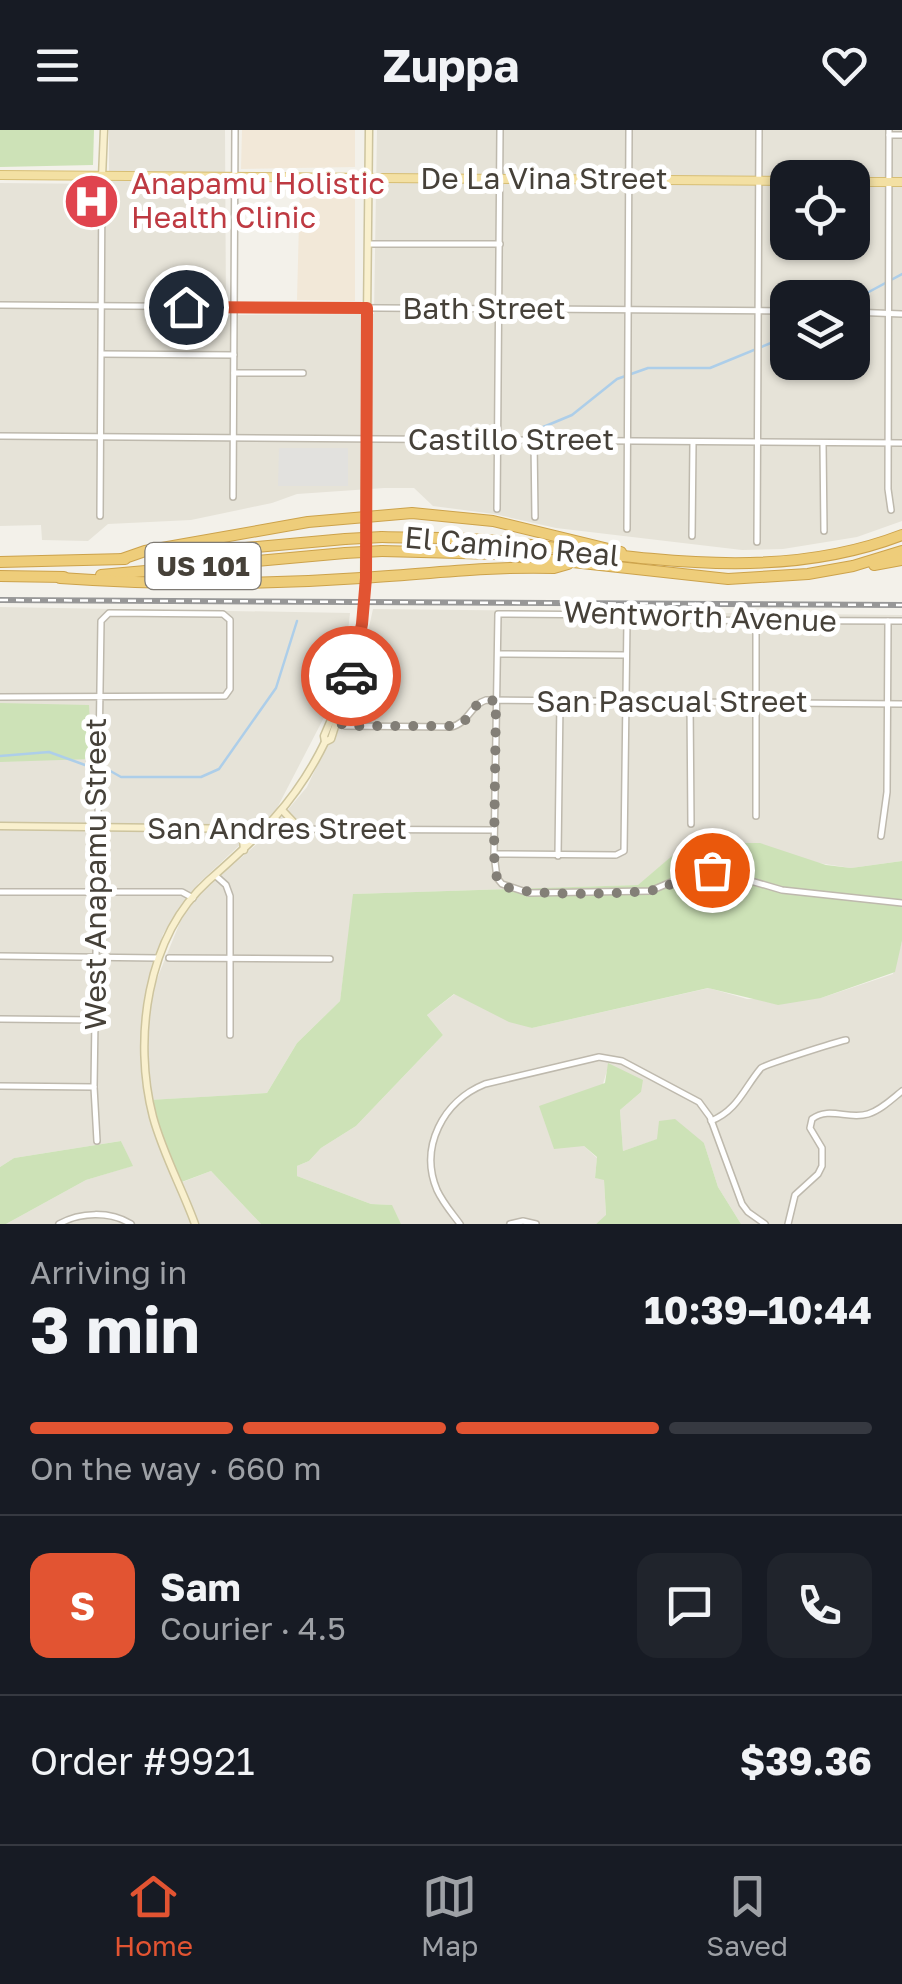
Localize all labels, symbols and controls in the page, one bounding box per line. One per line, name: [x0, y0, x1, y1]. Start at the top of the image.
icon: menu: [30, 38, 85, 93]
text: Zuppa: [383, 38, 519, 92]
icon: heart: [817, 38, 872, 93]
street label: De La Vina Street: [420, 160, 668, 196]
map controls: [770, 160, 870, 380]
button: locate: [770, 160, 870, 260]
place label: Anapamu Holistic Health Clinic: [131, 165, 385, 235]
hospital icon: Anapamu Holistic Health Clinic: [62, 171, 122, 231]
pin: [144, 265, 229, 350]
icon: home: [159, 280, 214, 335]
button: layers: [770, 280, 870, 380]
street label: Bath Street: [402, 290, 566, 326]
street label: Castillo Street: [408, 421, 614, 457]
street label: El Camino Real: [403, 519, 621, 573]
road number: US 101: [146, 543, 260, 589]
street label: Wentworth Avenue: [563, 593, 837, 639]
courier: [301, 626, 401, 726]
icon: car: [324, 649, 379, 704]
street label: San Pascual Street: [536, 683, 808, 719]
street label: West Anapamu Street: [77, 718, 113, 1030]
street label: San Andres Street: [147, 810, 407, 846]
pin: [670, 828, 755, 913]
icon: bag: [685, 843, 740, 898]
text: Arriving in: [30, 1253, 187, 1291]
text: 10:39–10:44: [644, 1287, 872, 1332]
text: 3 min: [30, 1289, 200, 1367]
text: On the way · 660 m: [30, 1449, 322, 1487]
button: chat: [637, 1553, 742, 1658]
button: phone: [767, 1553, 872, 1658]
text: Sam: [160, 1564, 241, 1609]
text: S: [70, 1583, 95, 1628]
text: Courier · 4.5: [160, 1609, 346, 1647]
text: Order #9921: [30, 1738, 255, 1783]
text: $39.36: [740, 1738, 872, 1783]
tab: Home: [114, 1869, 193, 1962]
tab: Map: [421, 1869, 478, 1962]
tab: Saved: [706, 1869, 788, 1962]

